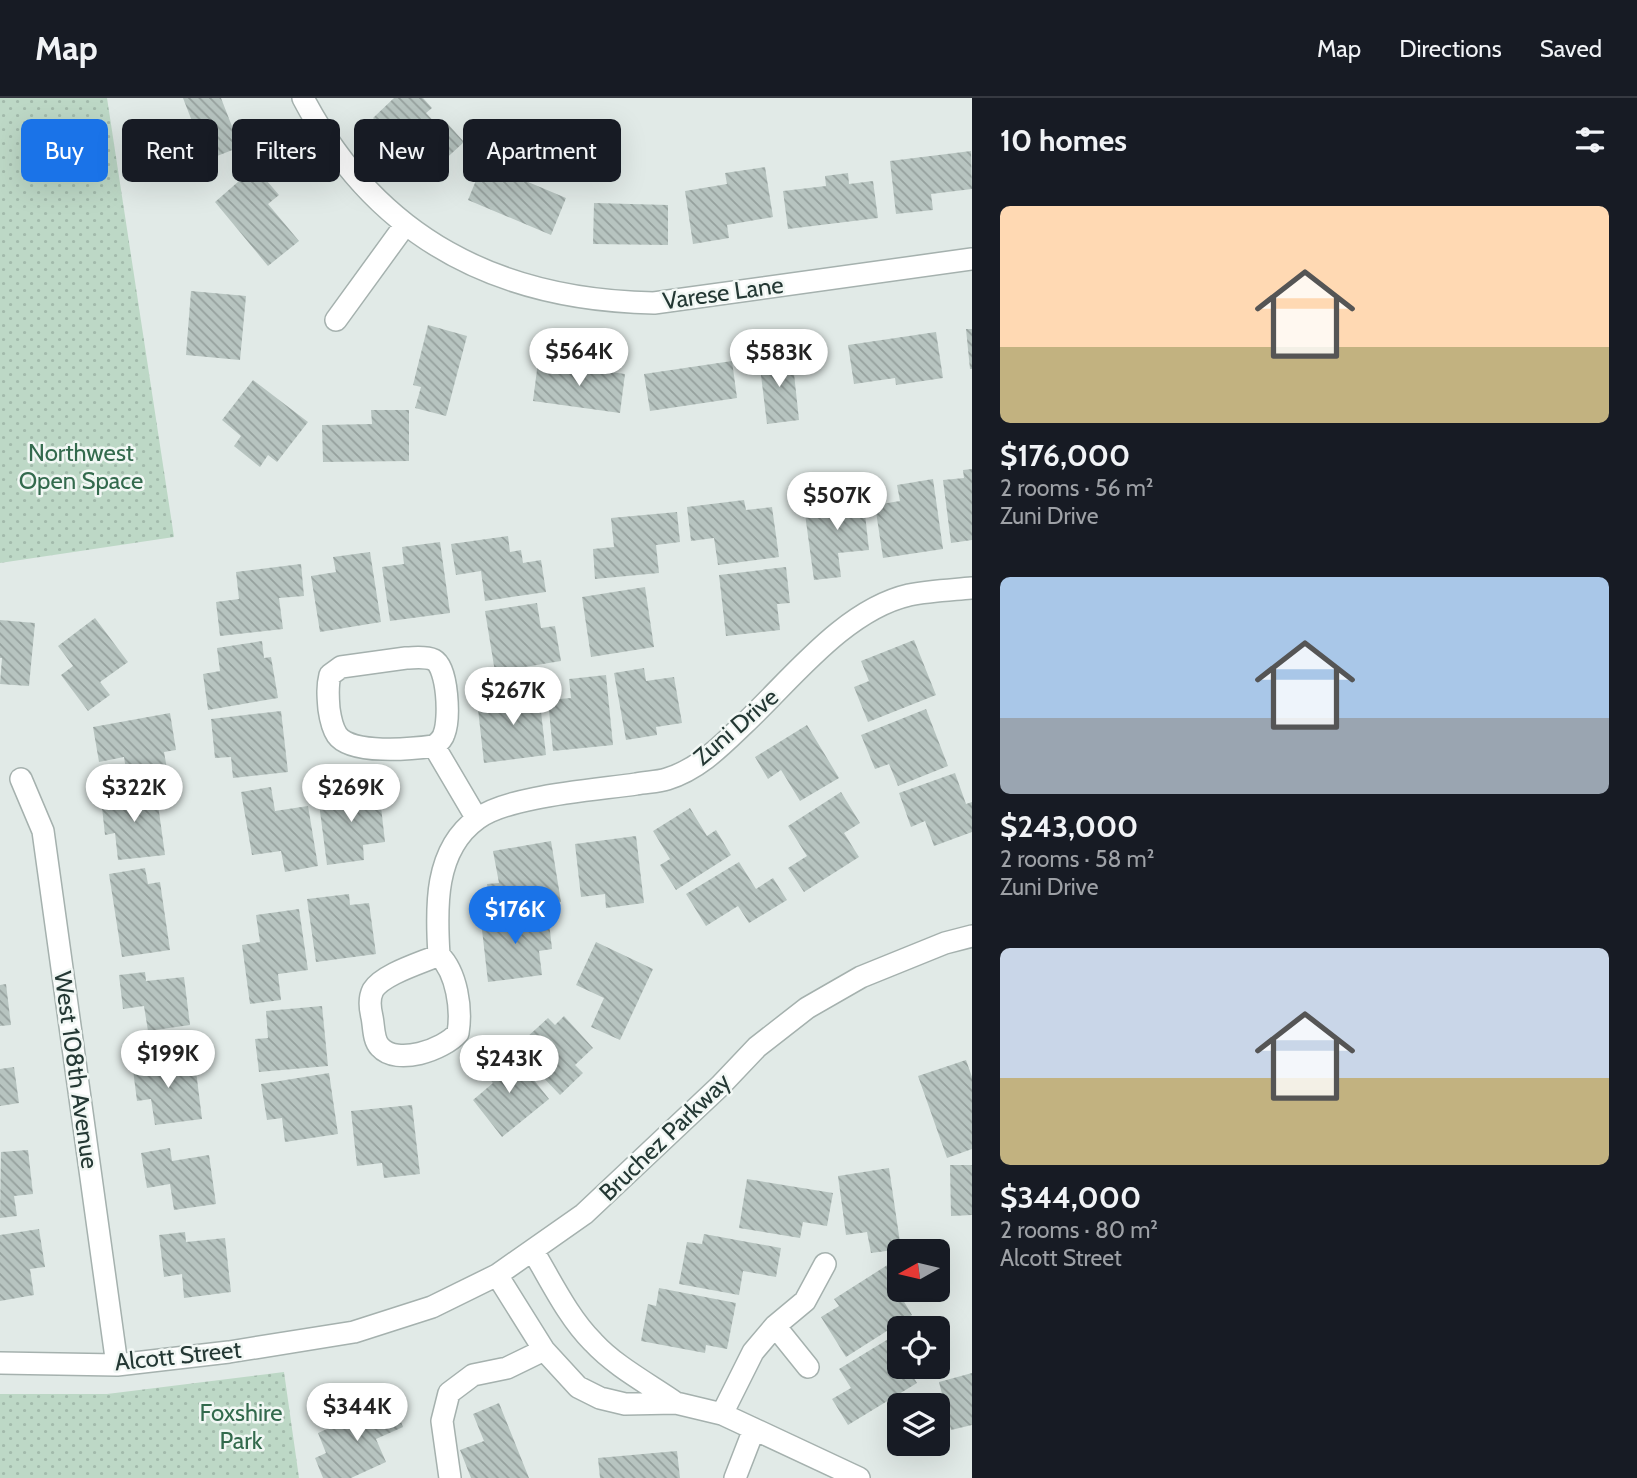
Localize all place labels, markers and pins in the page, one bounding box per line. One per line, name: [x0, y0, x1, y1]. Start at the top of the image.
pin: $564K: [530, 328, 628, 388]
pin: $583K: [730, 330, 828, 389]
pin: $507K: [788, 472, 886, 532]
pin: $267K: [464, 668, 562, 727]
pin: $322K: [85, 764, 183, 824]
pin: $269K: [302, 764, 400, 824]
pin: $176K: [466, 886, 564, 946]
pin: $199K: [119, 1030, 217, 1090]
pin: $243K: [460, 1035, 558, 1095]
pin: $344K: [308, 1384, 406, 1443]

